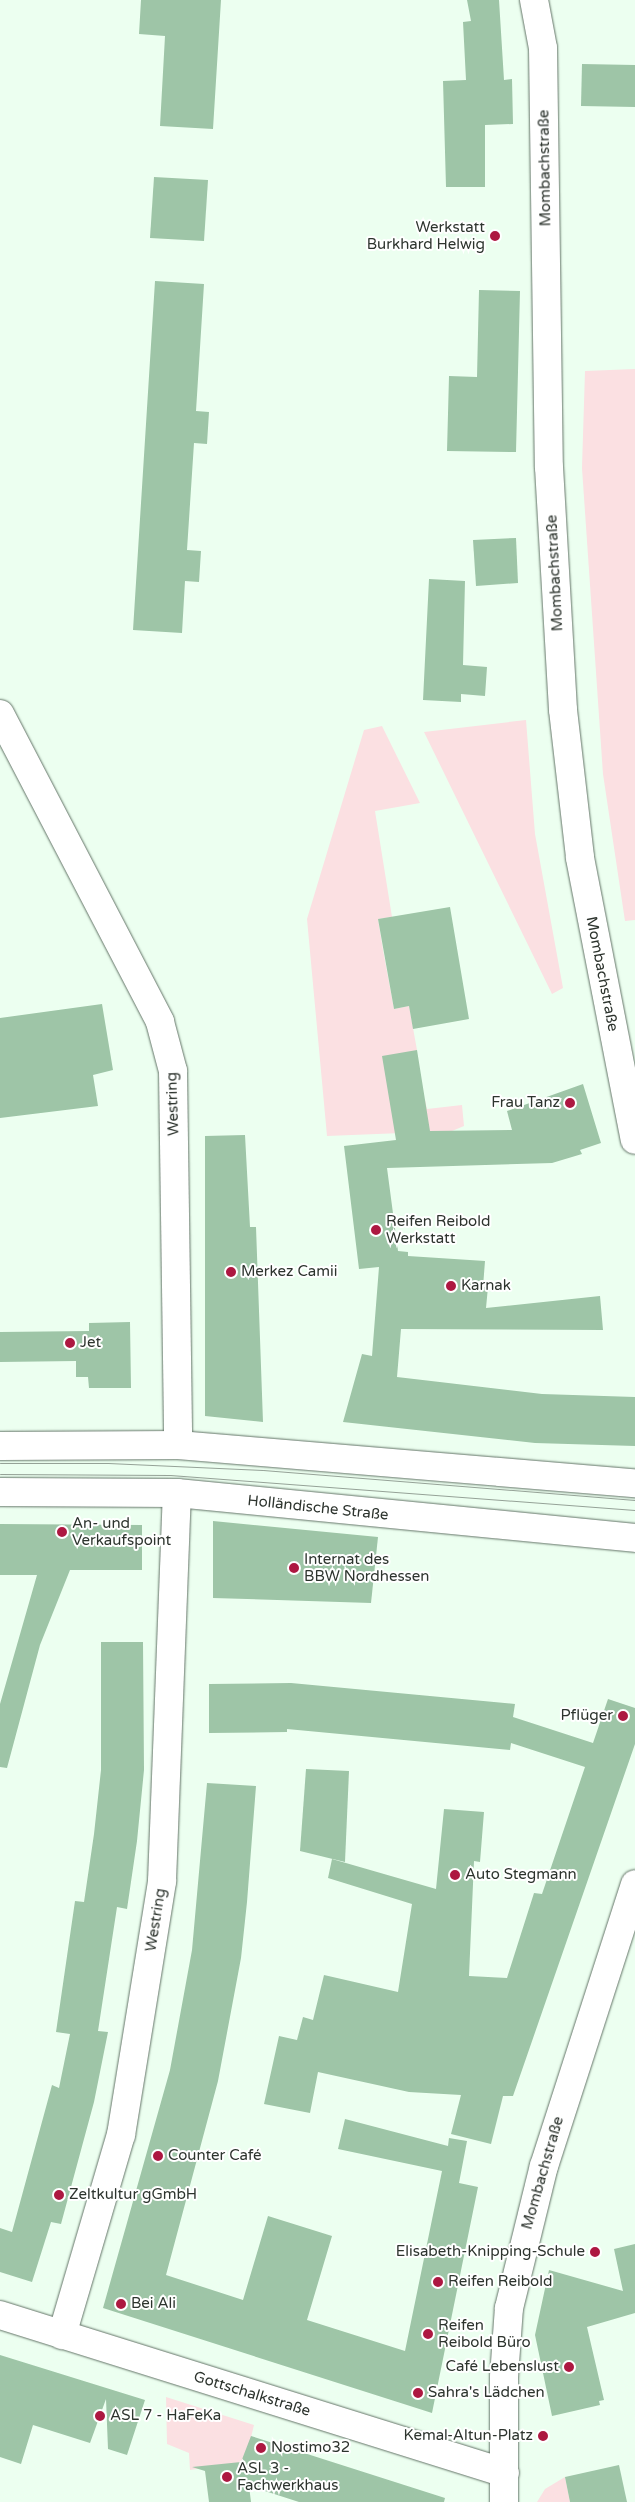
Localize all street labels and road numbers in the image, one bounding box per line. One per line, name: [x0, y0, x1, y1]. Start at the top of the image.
street label: Mombachstraße: [535, 109, 555, 227]
street label: Mombachstraße: [543, 514, 567, 632]
street label: Mombachstraße: [582, 915, 622, 1033]
street label: Westring: [163, 1072, 183, 1136]
street label: Holländische Straße: [247, 1492, 389, 1524]
street label: Westring: [142, 1887, 170, 1953]
street label: Mombachstraße: [518, 2114, 568, 2232]
street label: Gottschalkstraße: [191, 2368, 313, 2420]

